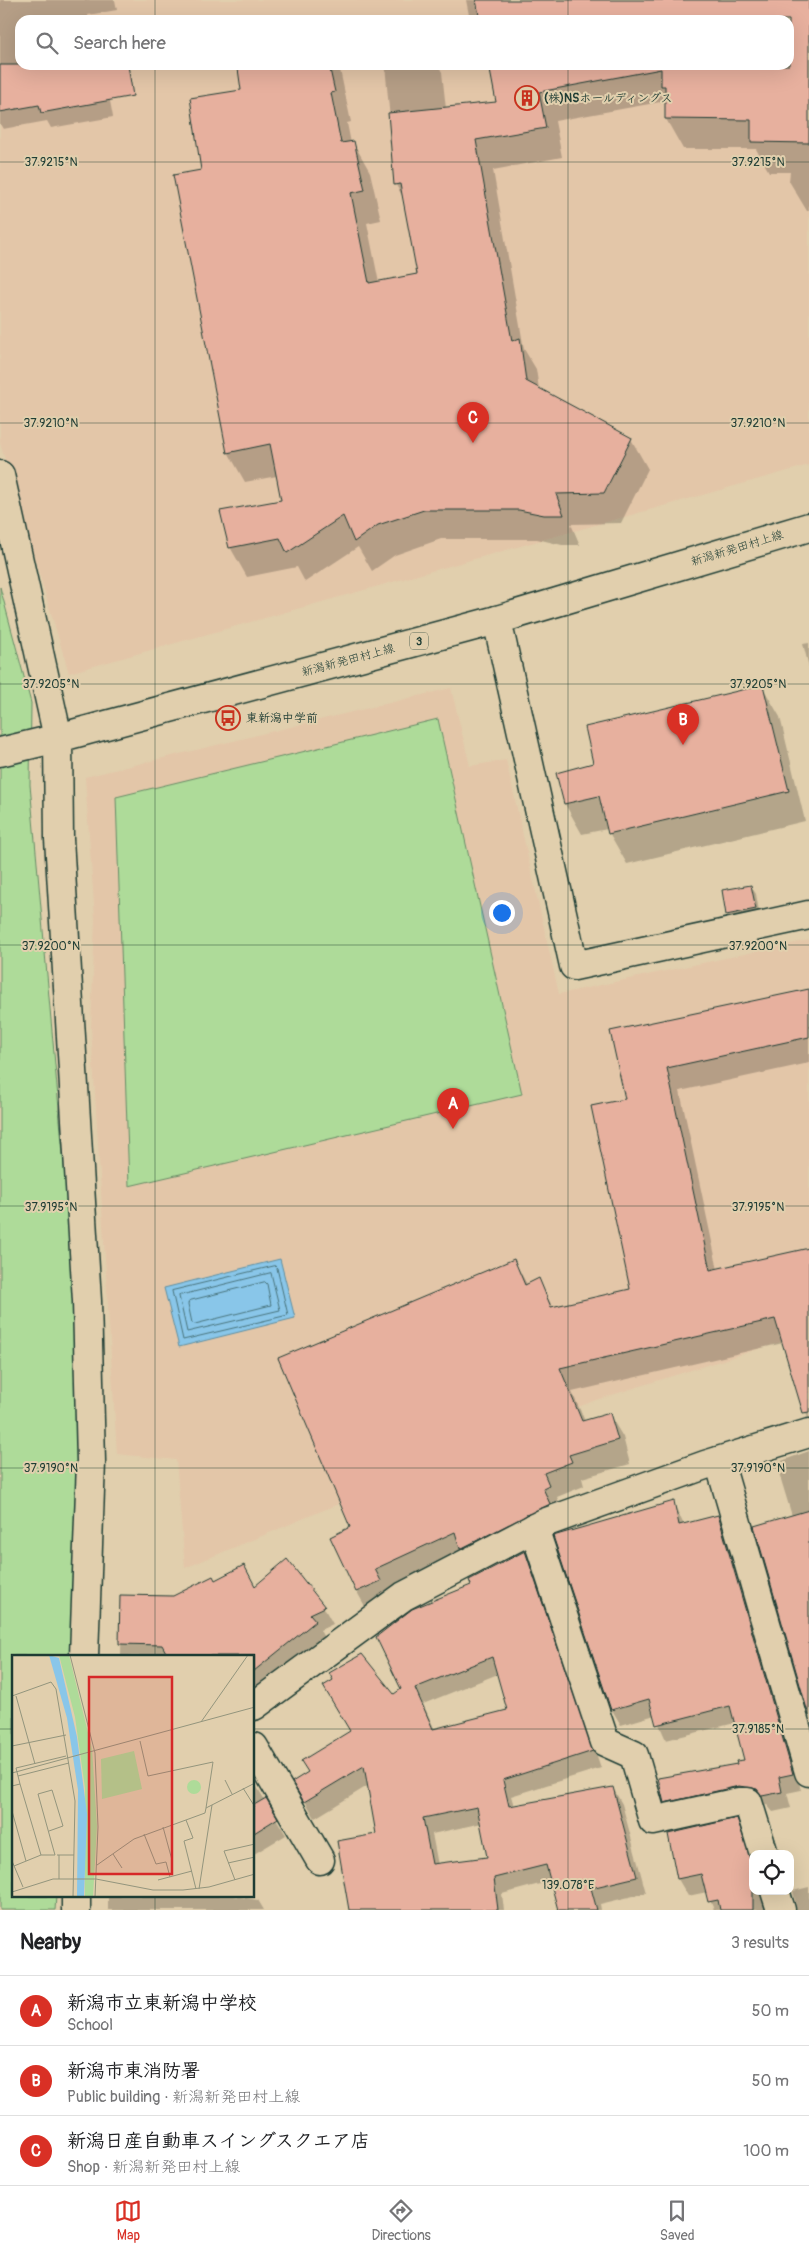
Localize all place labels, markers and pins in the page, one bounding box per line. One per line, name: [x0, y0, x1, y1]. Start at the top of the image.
building icon: (株)NSホールディングス: [514, 85, 540, 111]
place label: (株)NSホールディングス: [544, 91, 673, 106]
pin: C: [457, 402, 489, 443]
pin: B: [667, 704, 699, 745]
bus stop icon: 東新潟中学前: [215, 705, 241, 731]
place label: 東新潟中学前: [246, 711, 318, 726]
pin: A: [437, 1088, 469, 1129]

